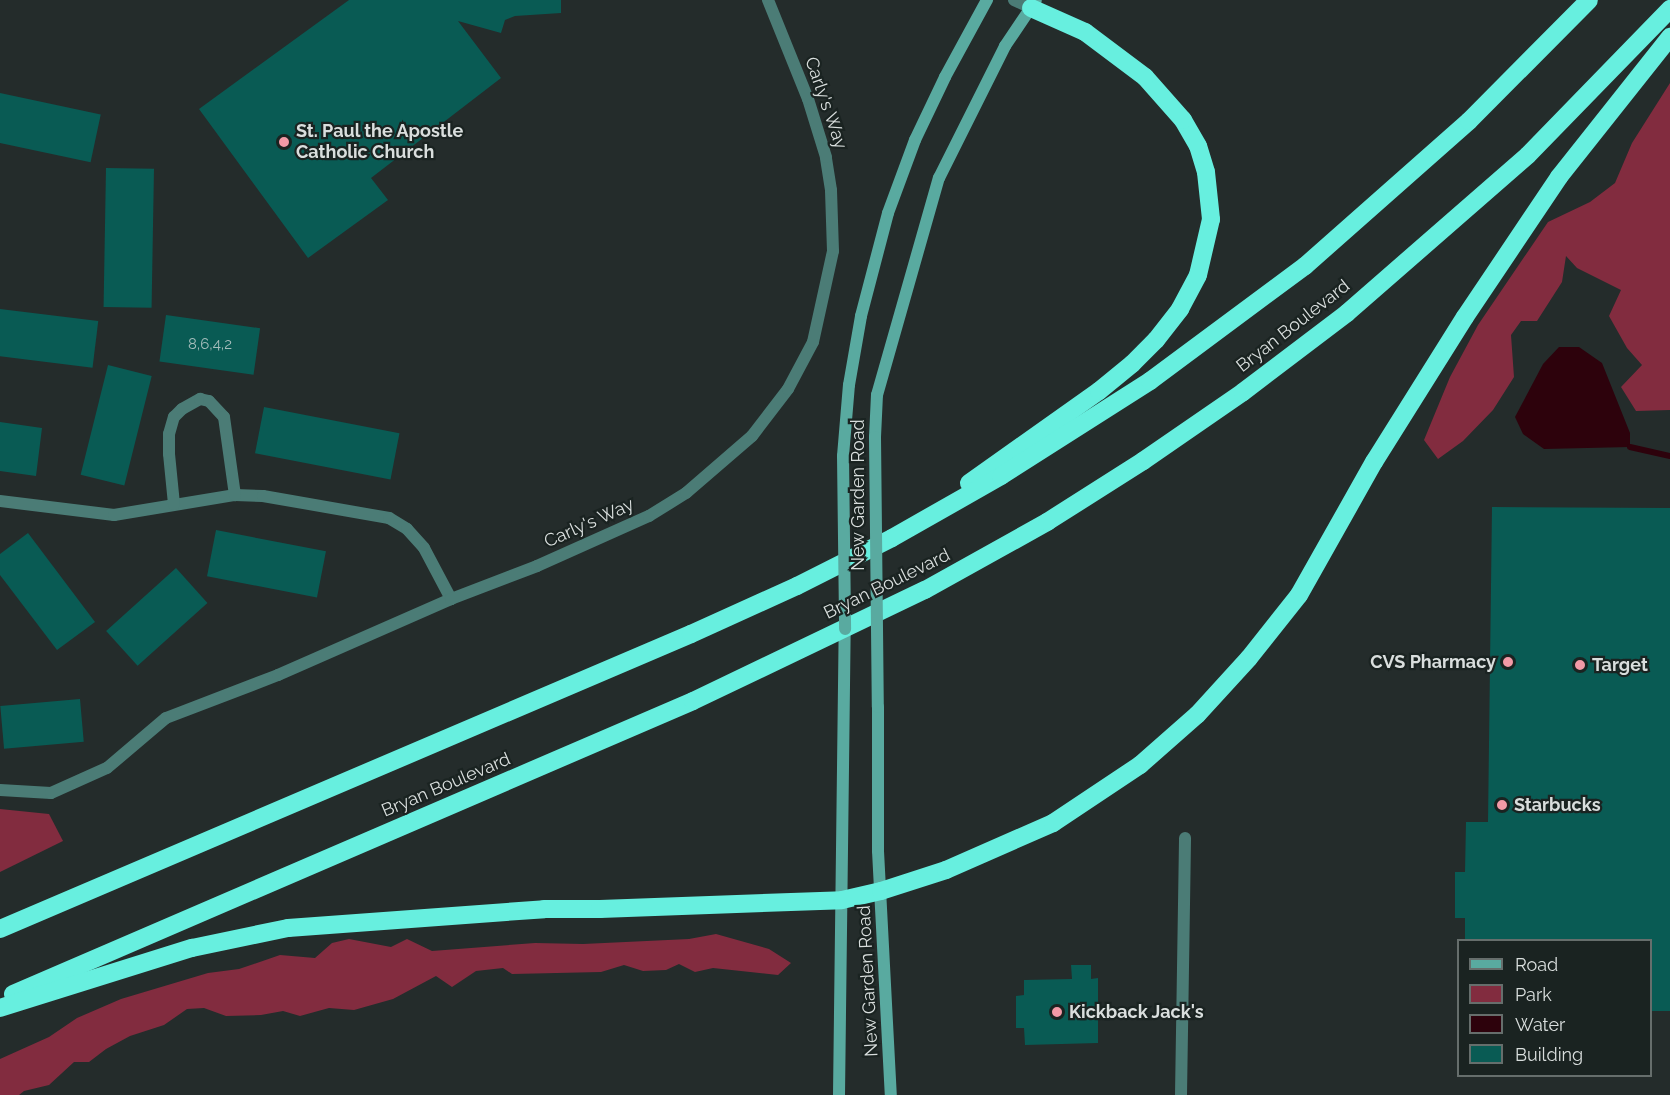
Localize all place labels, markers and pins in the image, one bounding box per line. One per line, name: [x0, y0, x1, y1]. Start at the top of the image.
place label: St. Paul the Apostle Catholic Church: [296, 121, 464, 164]
marker: St. Paul the Apostle Catholic Church: [277, 135, 291, 149]
place label: CVS Pharmacy: [1370, 651, 1496, 673]
place label: Target: [1592, 654, 1648, 676]
marker: CVS Pharmacy: [1501, 655, 1515, 669]
marker: Target: [1573, 658, 1587, 672]
place label: Starbucks: [1514, 794, 1601, 816]
marker: Starbucks: [1495, 798, 1509, 812]
place label: Kickback Jack's: [1069, 1001, 1204, 1023]
marker: Kickback Jack's: [1050, 1005, 1064, 1019]

